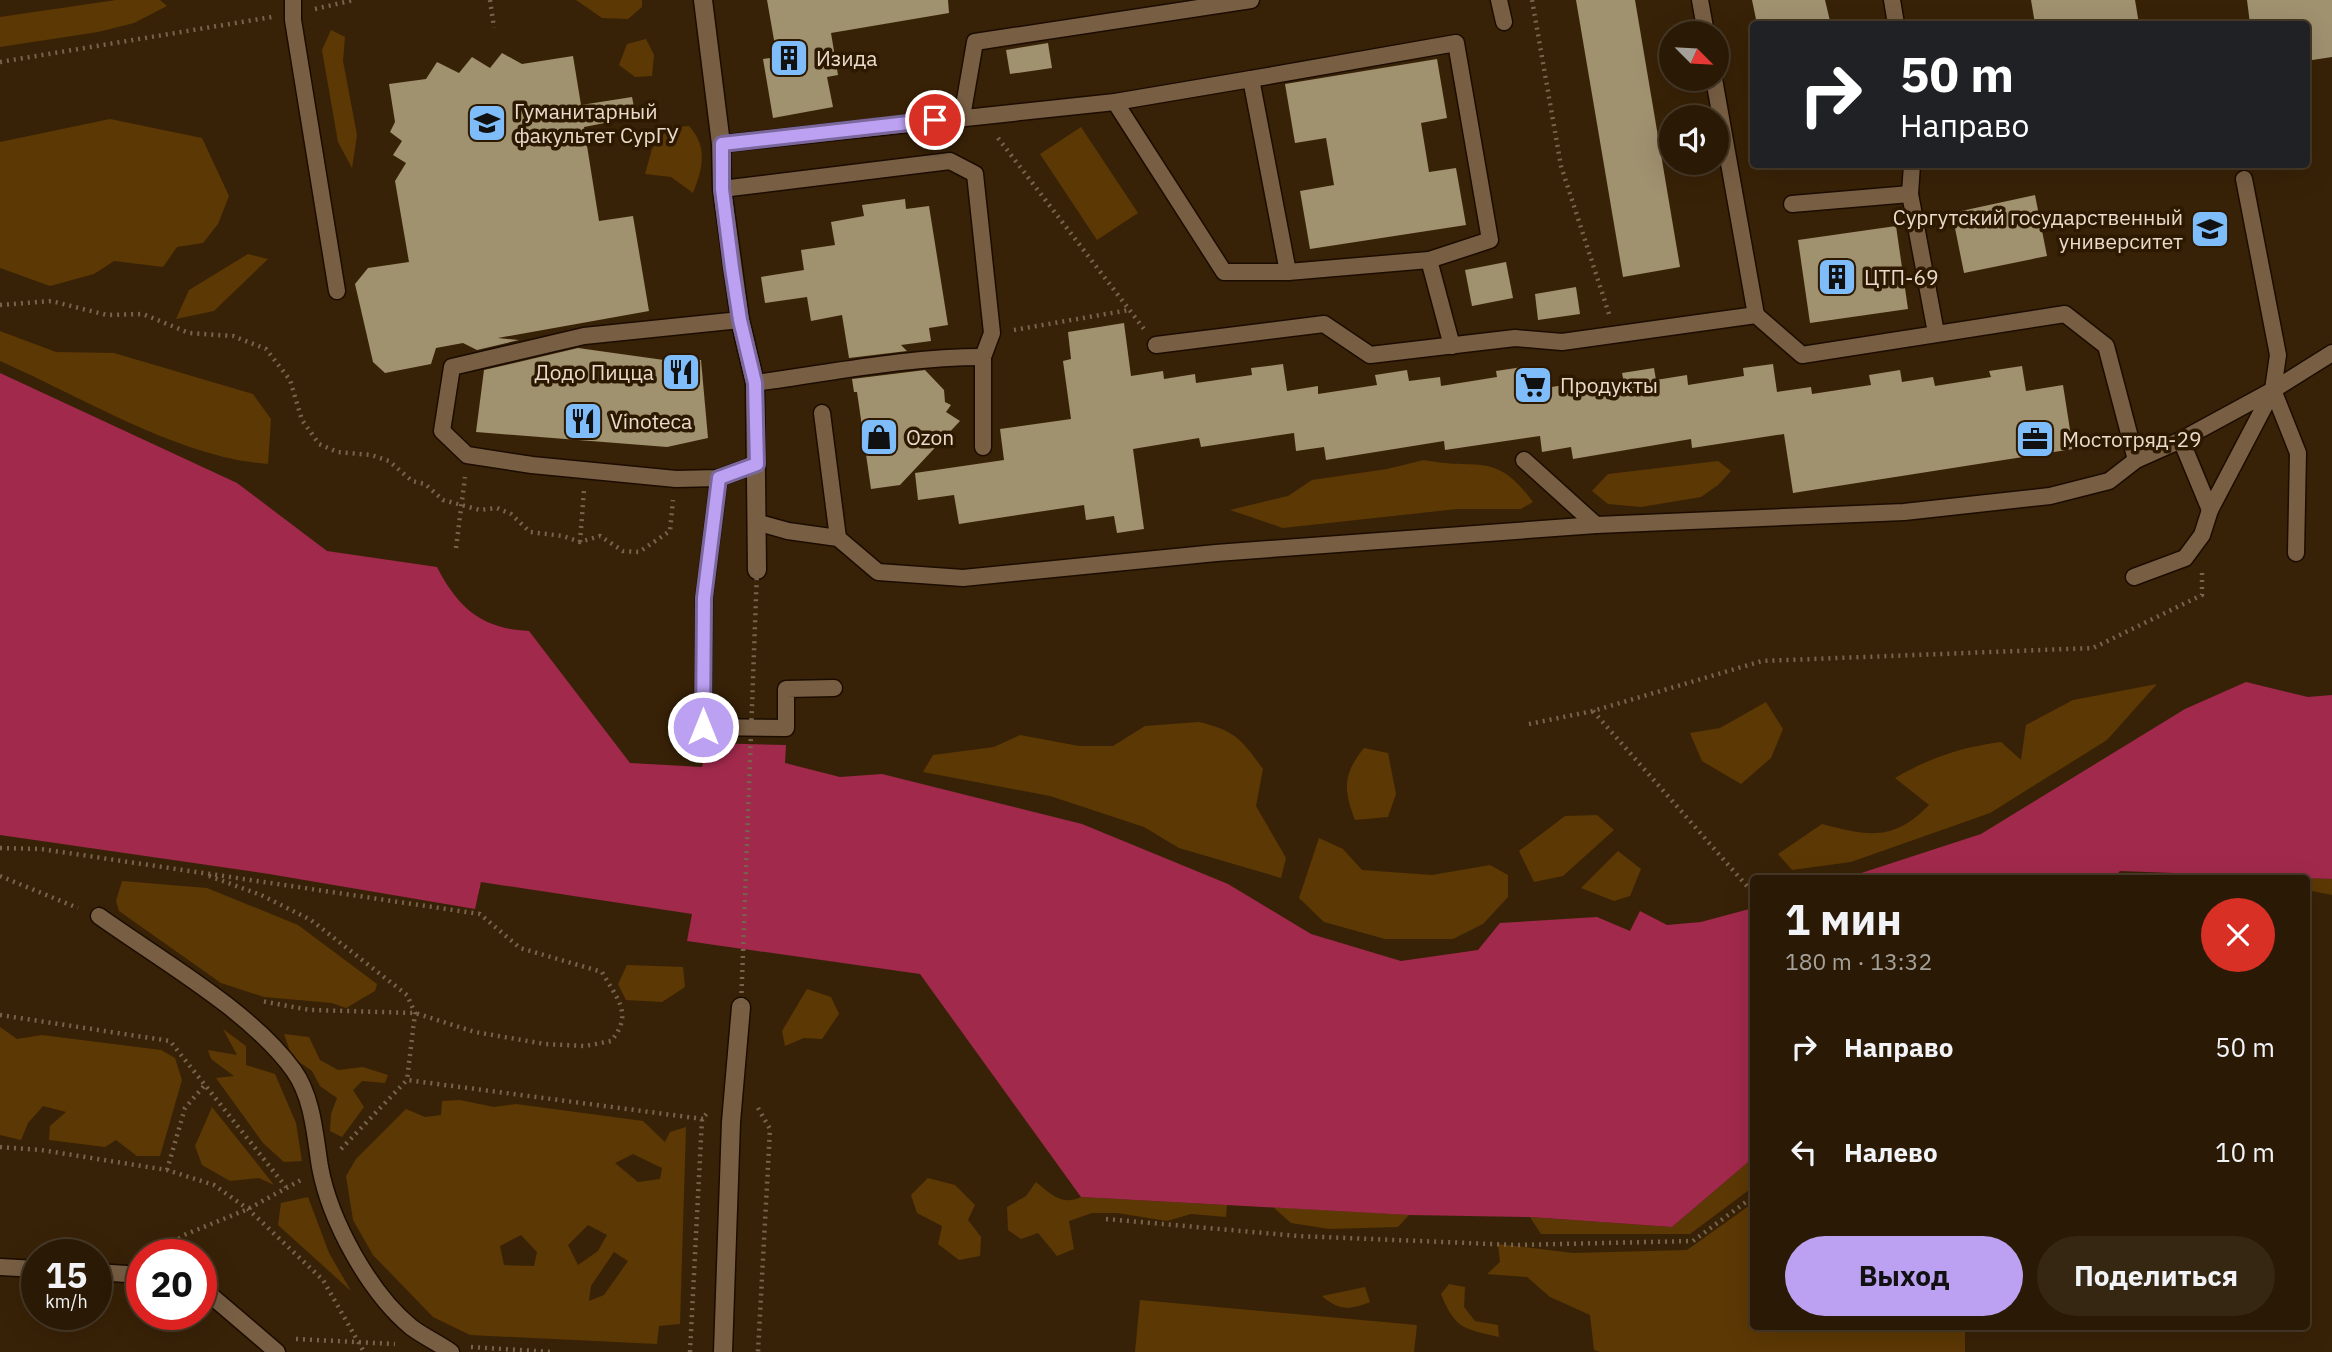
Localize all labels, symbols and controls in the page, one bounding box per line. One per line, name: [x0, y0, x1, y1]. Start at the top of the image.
north arrow: [1659, 21, 1729, 91]
map controls: [1659, 21, 1729, 175]
building icon: Изида: [768, 37, 810, 79]
text: 50 m: [1900, 42, 2014, 105]
place label: Изида: [816, 44, 877, 72]
icon: right: [1785, 49, 1876, 140]
pin: [905, 90, 965, 150]
place label: Гуманитарный факультет СурГУ: [514, 97, 679, 149]
icon: arrive: [916, 101, 954, 139]
school or university icon: Гуманитарный факультет СурГУ: [466, 102, 508, 144]
text: Направо: [1900, 104, 2029, 146]
button: sound: [1659, 105, 1729, 175]
place label: Сургутский государственный университет: [1893, 203, 2183, 255]
school or university icon: Сургутский государственный университет: [2189, 208, 2231, 250]
building icon: ЦТП-69: [1816, 256, 1858, 298]
place label: ЦТП-69: [1864, 263, 1939, 291]
restaurant icon: Додо Пицца: [660, 351, 702, 393]
place label: Додо Пицца: [535, 358, 654, 386]
supermarket icon: Продукты: [1512, 364, 1554, 406]
place label: Продукты: [1560, 371, 1658, 399]
restaurant icon: Vinoteca: [562, 400, 604, 442]
place label: Vinoteca: [610, 407, 692, 435]
shop icon: Ozon: [858, 416, 900, 458]
office icon: Мостотряд-29: [2014, 418, 2056, 460]
place label: Ozon: [906, 423, 954, 451]
place label: Мостотряд-29: [2062, 425, 2202, 453]
position arrow: [666, 690, 740, 764]
text: 1 мин: [1785, 892, 1902, 947]
button: close: [2201, 898, 2275, 972]
text: 180 m · 13:32: [1785, 946, 1932, 976]
icon: right: [1785, 1028, 1823, 1066]
text: Направо: [1844, 1030, 1953, 1064]
text: 50 m: [2215, 1030, 2275, 1064]
icon: left: [1785, 1133, 1823, 1171]
text: Налево: [1844, 1135, 1938, 1169]
text: 10 m: [2215, 1135, 2275, 1169]
button: Выход: [1785, 1236, 2023, 1316]
button: Поделиться: [2037, 1236, 2275, 1316]
speed limit sign: 20: [126, 1239, 217, 1330]
text: 15: [45, 1252, 88, 1298]
text: km/h: [45, 1290, 88, 1313]

